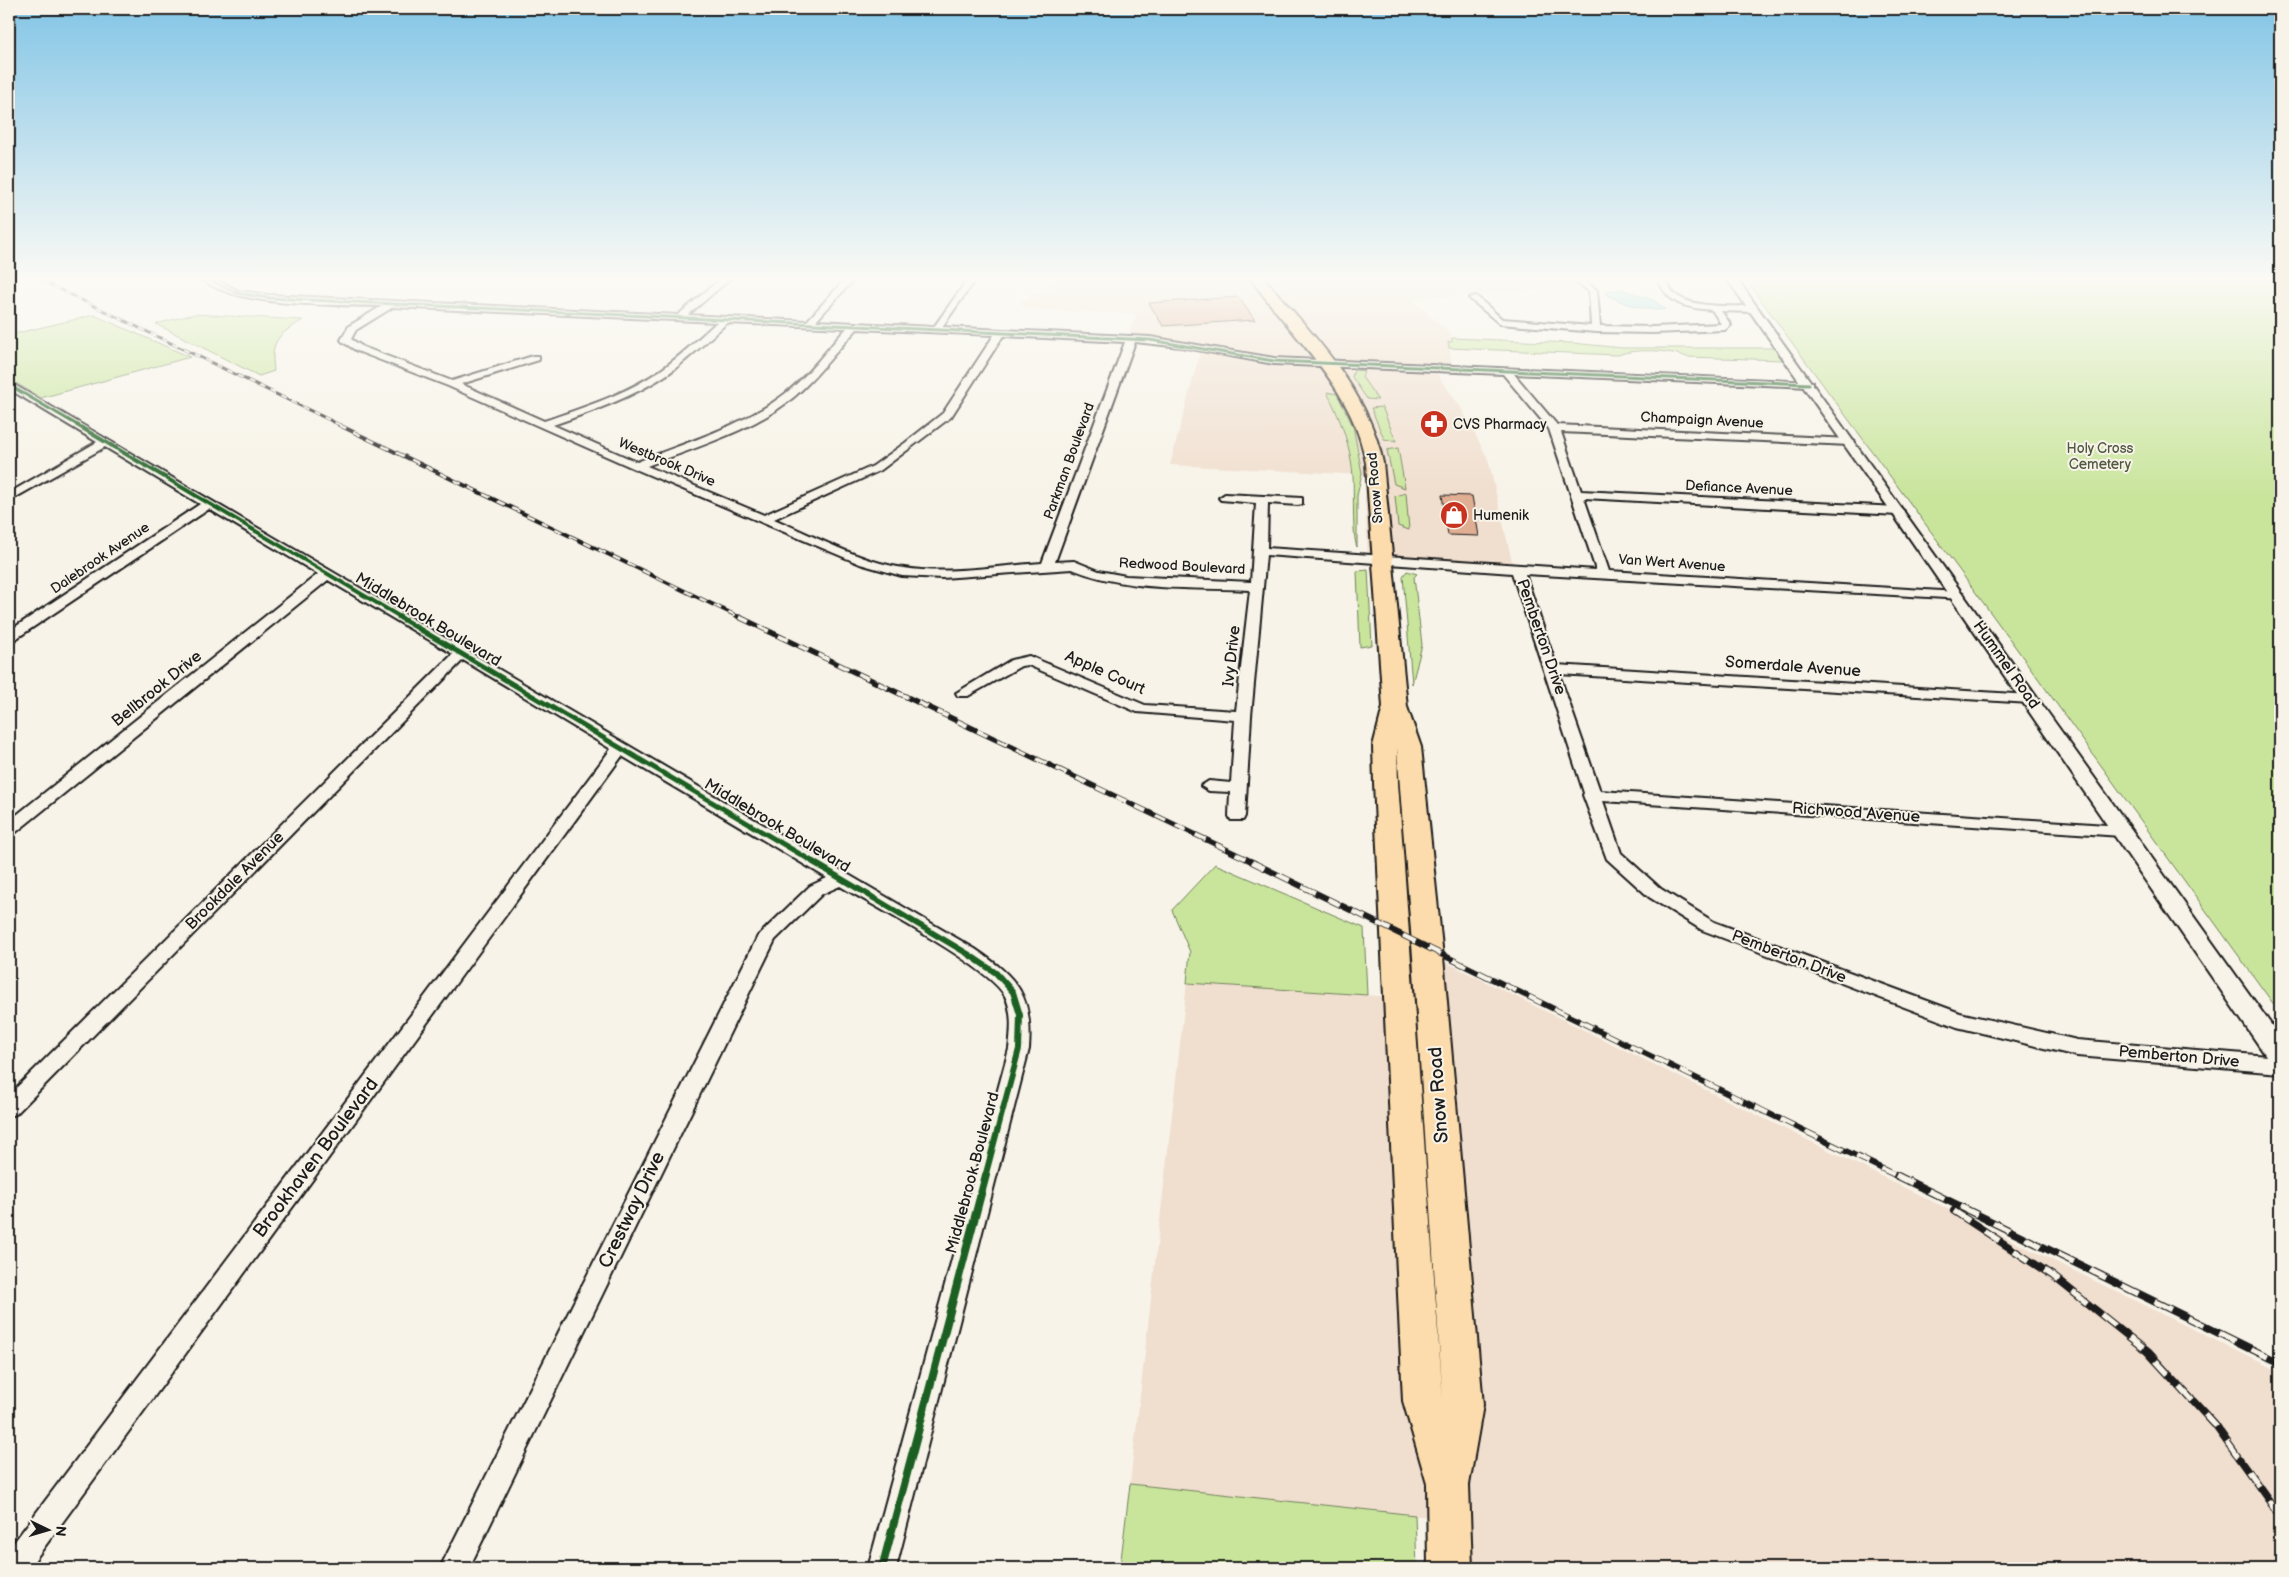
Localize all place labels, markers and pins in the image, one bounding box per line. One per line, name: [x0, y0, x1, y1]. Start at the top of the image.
pharmacy icon: CVS Pharmacy: [1419, 409, 1449, 439]
place label: CVS Pharmacy: [1453, 416, 1547, 433]
shop icon: Humenik: [1439, 500, 1469, 530]
place label: Humenik: [1473, 507, 1529, 524]

